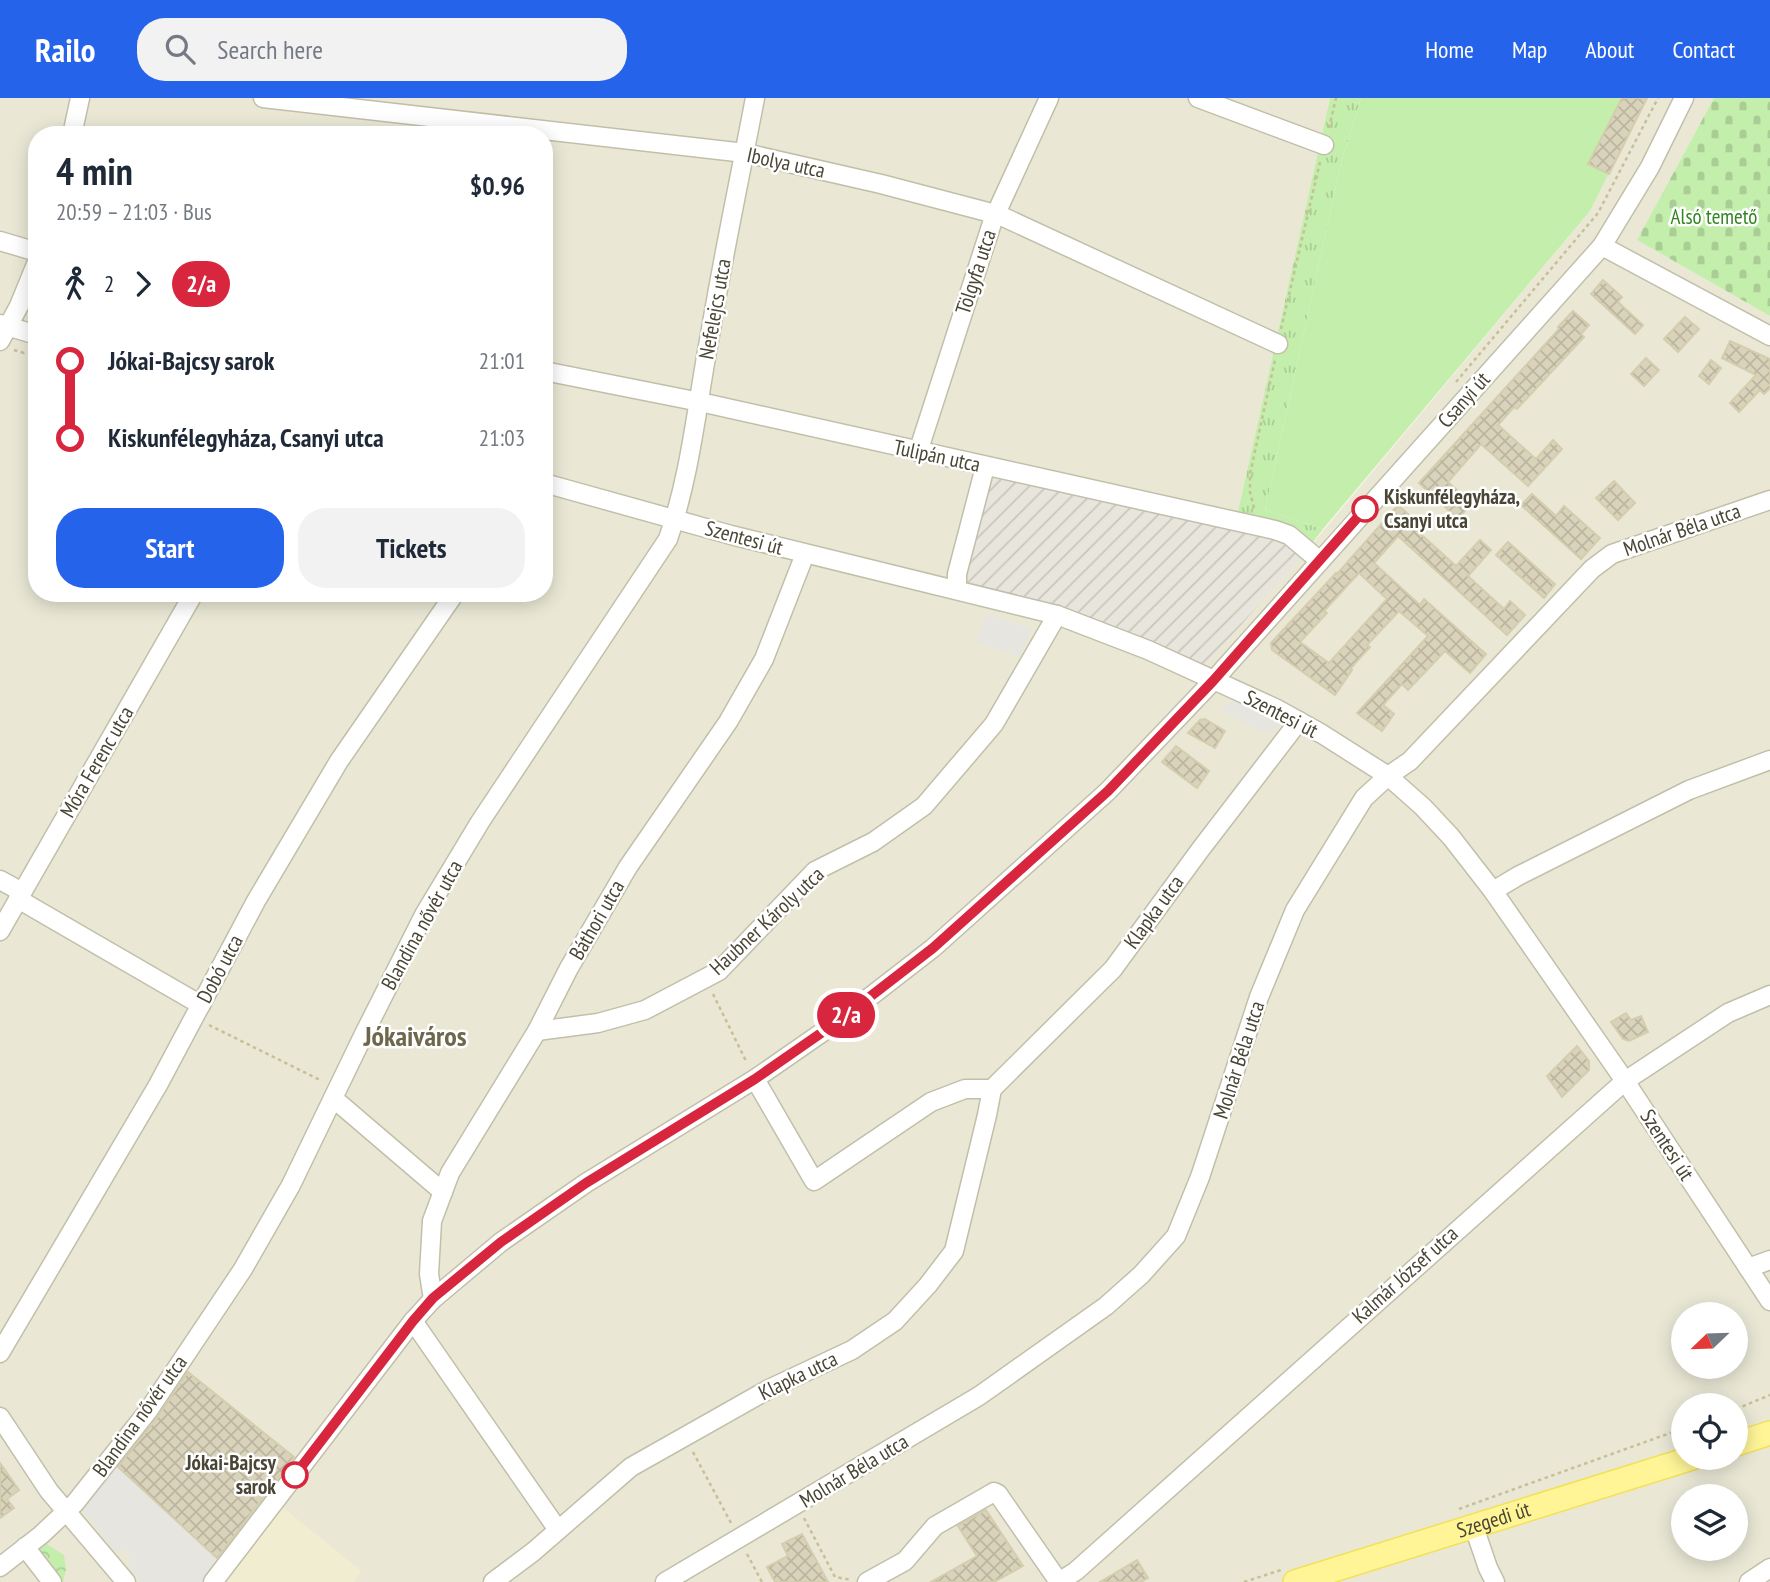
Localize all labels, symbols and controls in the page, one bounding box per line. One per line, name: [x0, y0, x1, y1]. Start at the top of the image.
search box: [137, 18, 627, 81]
text: Railo: [35, 28, 95, 71]
icon: search: [161, 30, 199, 68]
text: Search here: [217, 33, 323, 66]
text: Home: [1425, 34, 1474, 65]
text: Map: [1512, 34, 1547, 65]
text: About: [1585, 34, 1634, 65]
text: Contact: [1672, 34, 1735, 65]
street label: Ibolya utca: [744, 141, 828, 184]
text: 4 min: [56, 146, 133, 195]
text: $0.96: [470, 169, 525, 202]
text: 20:59 – 21:03 · Bus: [56, 197, 212, 226]
park label: Alsó temető: [1671, 203, 1757, 230]
street label: Tölgyfa utca: [949, 226, 1002, 318]
street label: Nefelejcs utca: [692, 257, 737, 361]
icon: walk: [56, 265, 94, 303]
icon: forward: [124, 265, 162, 303]
text: 2/a: [186, 268, 216, 299]
text: 2: [104, 269, 114, 298]
text: Jókai-Bajcsy sarok: [108, 344, 274, 377]
text: 21:01: [479, 346, 525, 375]
street label: Csanyi út: [1432, 366, 1496, 433]
text: Kiskunfélegyháza, Csanyi utca: [108, 421, 384, 454]
text: 21:03: [479, 423, 525, 452]
street label: Tulipán utca: [891, 433, 983, 478]
place label: Kiskunfélegyháza, Csanyi utca: [1384, 483, 1520, 534]
marker: Kiskunfélegyháza, Csanyi utca: [1352, 496, 1378, 522]
street label: Molnár Béla utca: [1620, 497, 1744, 562]
button: Start: [56, 508, 284, 588]
button: Tickets: [298, 508, 525, 588]
street label: Szentesi út: [702, 514, 786, 561]
street label: Szentesi út: [1240, 683, 1323, 744]
street label: Móra Ferenc utca: [54, 701, 139, 822]
street label: Blandina nővér utca: [375, 855, 468, 994]
street label: Haubner Károly utca: [704, 861, 830, 981]
street label: Klapka utca: [1118, 870, 1189, 954]
street label: Báthori utca: [563, 875, 630, 964]
street label: Dobó utca: [190, 930, 249, 1007]
line badge: 2/a: [806, 992, 886, 1038]
street label: Molnár Béla utca: [1207, 998, 1270, 1122]
text: 2/a: [831, 999, 861, 1030]
district label: Jókaiváros: [362, 1017, 467, 1054]
street label: Szentesi út: [1634, 1104, 1701, 1186]
street label: Kalmár József utca: [1346, 1220, 1463, 1329]
north arrow: [1671, 1302, 1748, 1379]
map controls: [1671, 1302, 1748, 1561]
street label: Klapka utca: [754, 1345, 842, 1406]
street label: Blandina nővér utca: [86, 1350, 193, 1482]
button: locate: [1671, 1393, 1748, 1470]
street label: Molnár Béla utca: [794, 1428, 913, 1514]
place label: Jókai-Bajcsy sarok: [184, 1449, 277, 1500]
marker: Jókai-Bajcsy sarok: [282, 1462, 308, 1488]
button: layers: [1671, 1484, 1748, 1561]
street label: Szegedi út: [1453, 1495, 1534, 1544]

